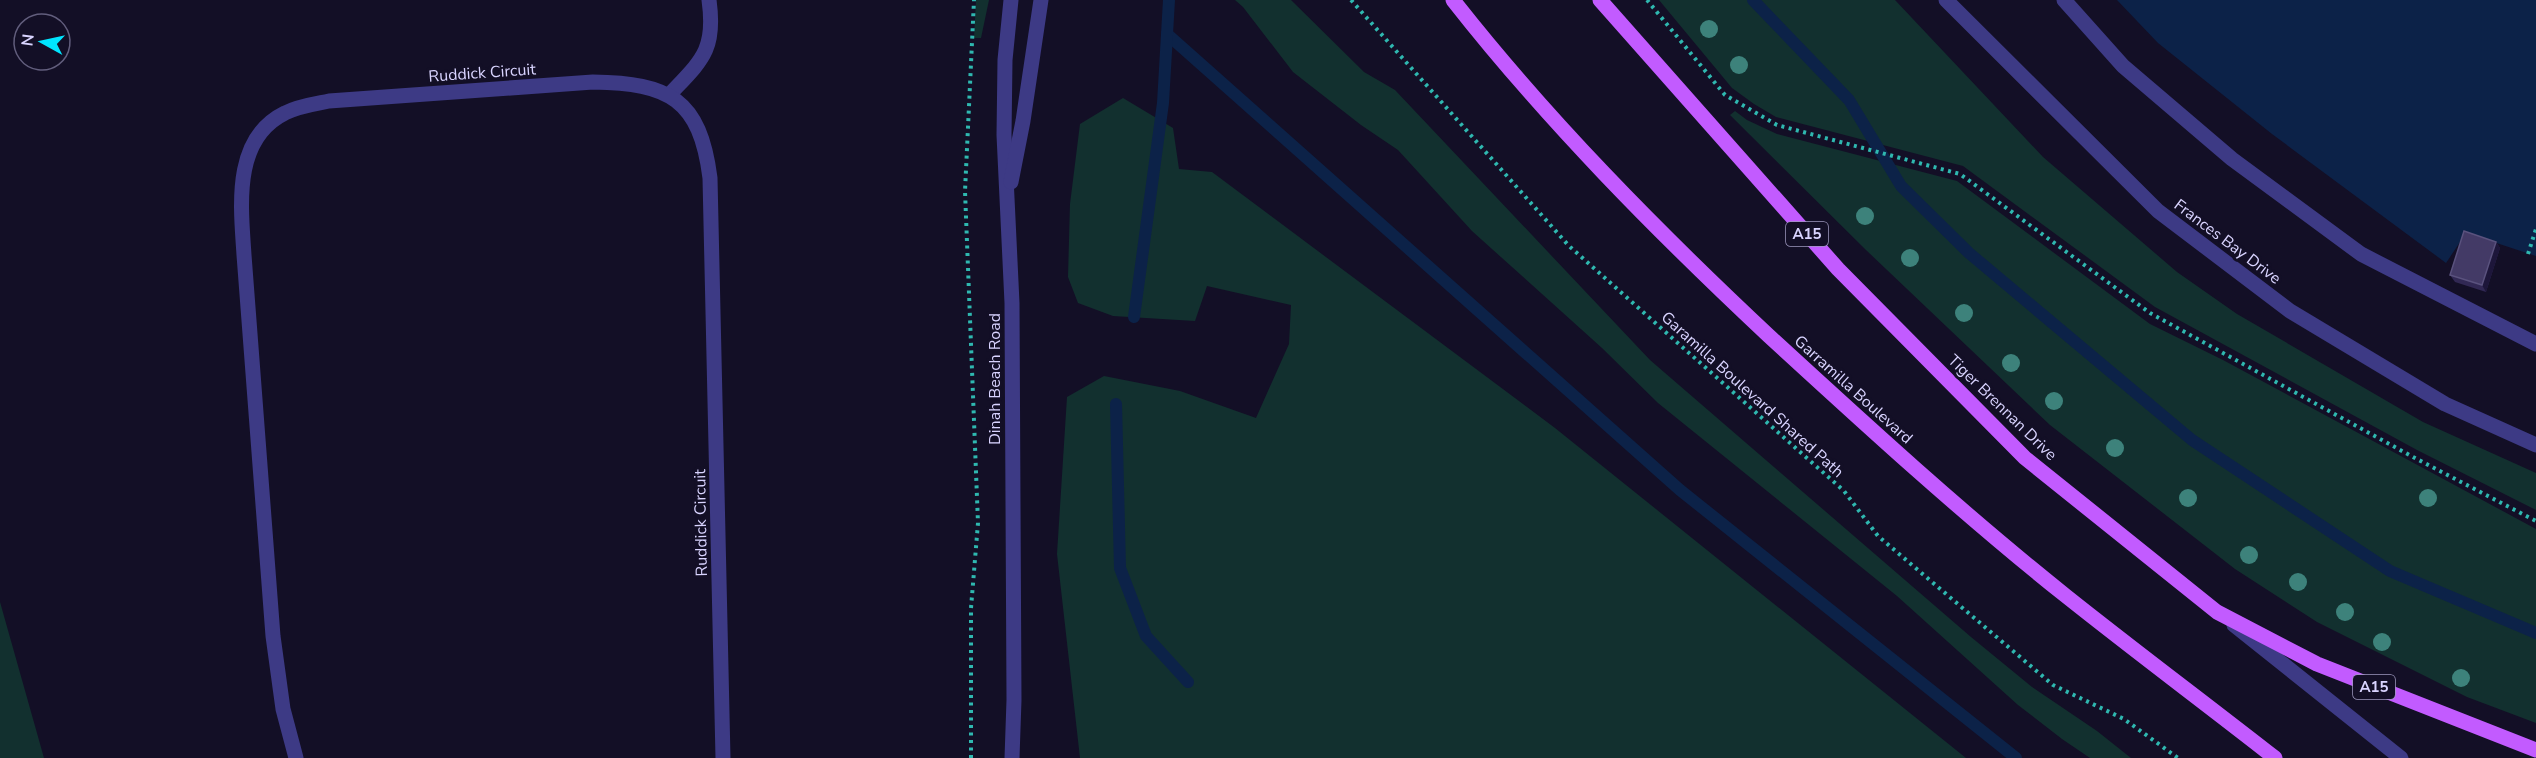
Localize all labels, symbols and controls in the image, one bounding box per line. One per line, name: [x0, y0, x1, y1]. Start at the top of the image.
north arrow: [12, 12, 72, 72]
text: N: [16, 33, 40, 48]
street label: Ruddick Circuit: [428, 58, 537, 88]
street label: Frances Bay Drive: [2169, 194, 2285, 289]
road number: A15: [1786, 222, 1828, 246]
street label: Garamilla Boulevard Shared Path: [1656, 307, 1848, 483]
street label: Dinah Beach Road: [984, 313, 1006, 445]
street label: Garramilla Boulevard: [1789, 330, 1917, 449]
street label: Tiger Brennan Drive: [1943, 350, 2062, 466]
street label: Ruddick Circuit: [689, 469, 713, 577]
road number: A15: [2353, 675, 2395, 699]

